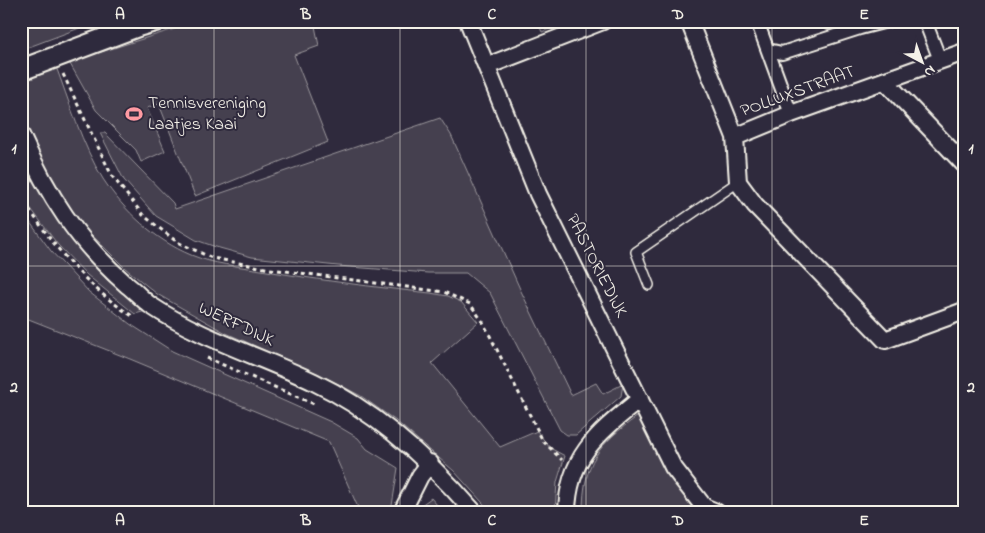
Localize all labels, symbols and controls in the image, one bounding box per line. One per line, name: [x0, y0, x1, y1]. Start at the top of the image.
text: A: [115, 3, 125, 27]
text: B: [300, 3, 312, 27]
text: C: [488, 3, 497, 27]
text: D: [671, 3, 684, 27]
text: E: [859, 3, 869, 27]
north arrow: [898, 38, 948, 88]
street label: POLLUXSTRAAT: [737, 59, 859, 125]
text: N: [919, 60, 940, 82]
place label: Tennisvereniging Laatjes Kaai: [148, 91, 266, 138]
sports icon: Tennisvereniging Laatjes Kaai: [124, 104, 144, 124]
text: 1: [11, 137, 17, 161]
text: 1: [968, 137, 974, 161]
street label: PASTORIEDIJK: [559, 210, 633, 323]
street label: WERFDIJK: [194, 296, 279, 354]
text: 2: [9, 376, 18, 400]
text: 2: [966, 376, 975, 400]
text: A: [115, 509, 125, 533]
text: B: [300, 509, 312, 533]
text: C: [488, 509, 497, 533]
text: D: [671, 509, 684, 533]
text: E: [859, 509, 869, 533]

